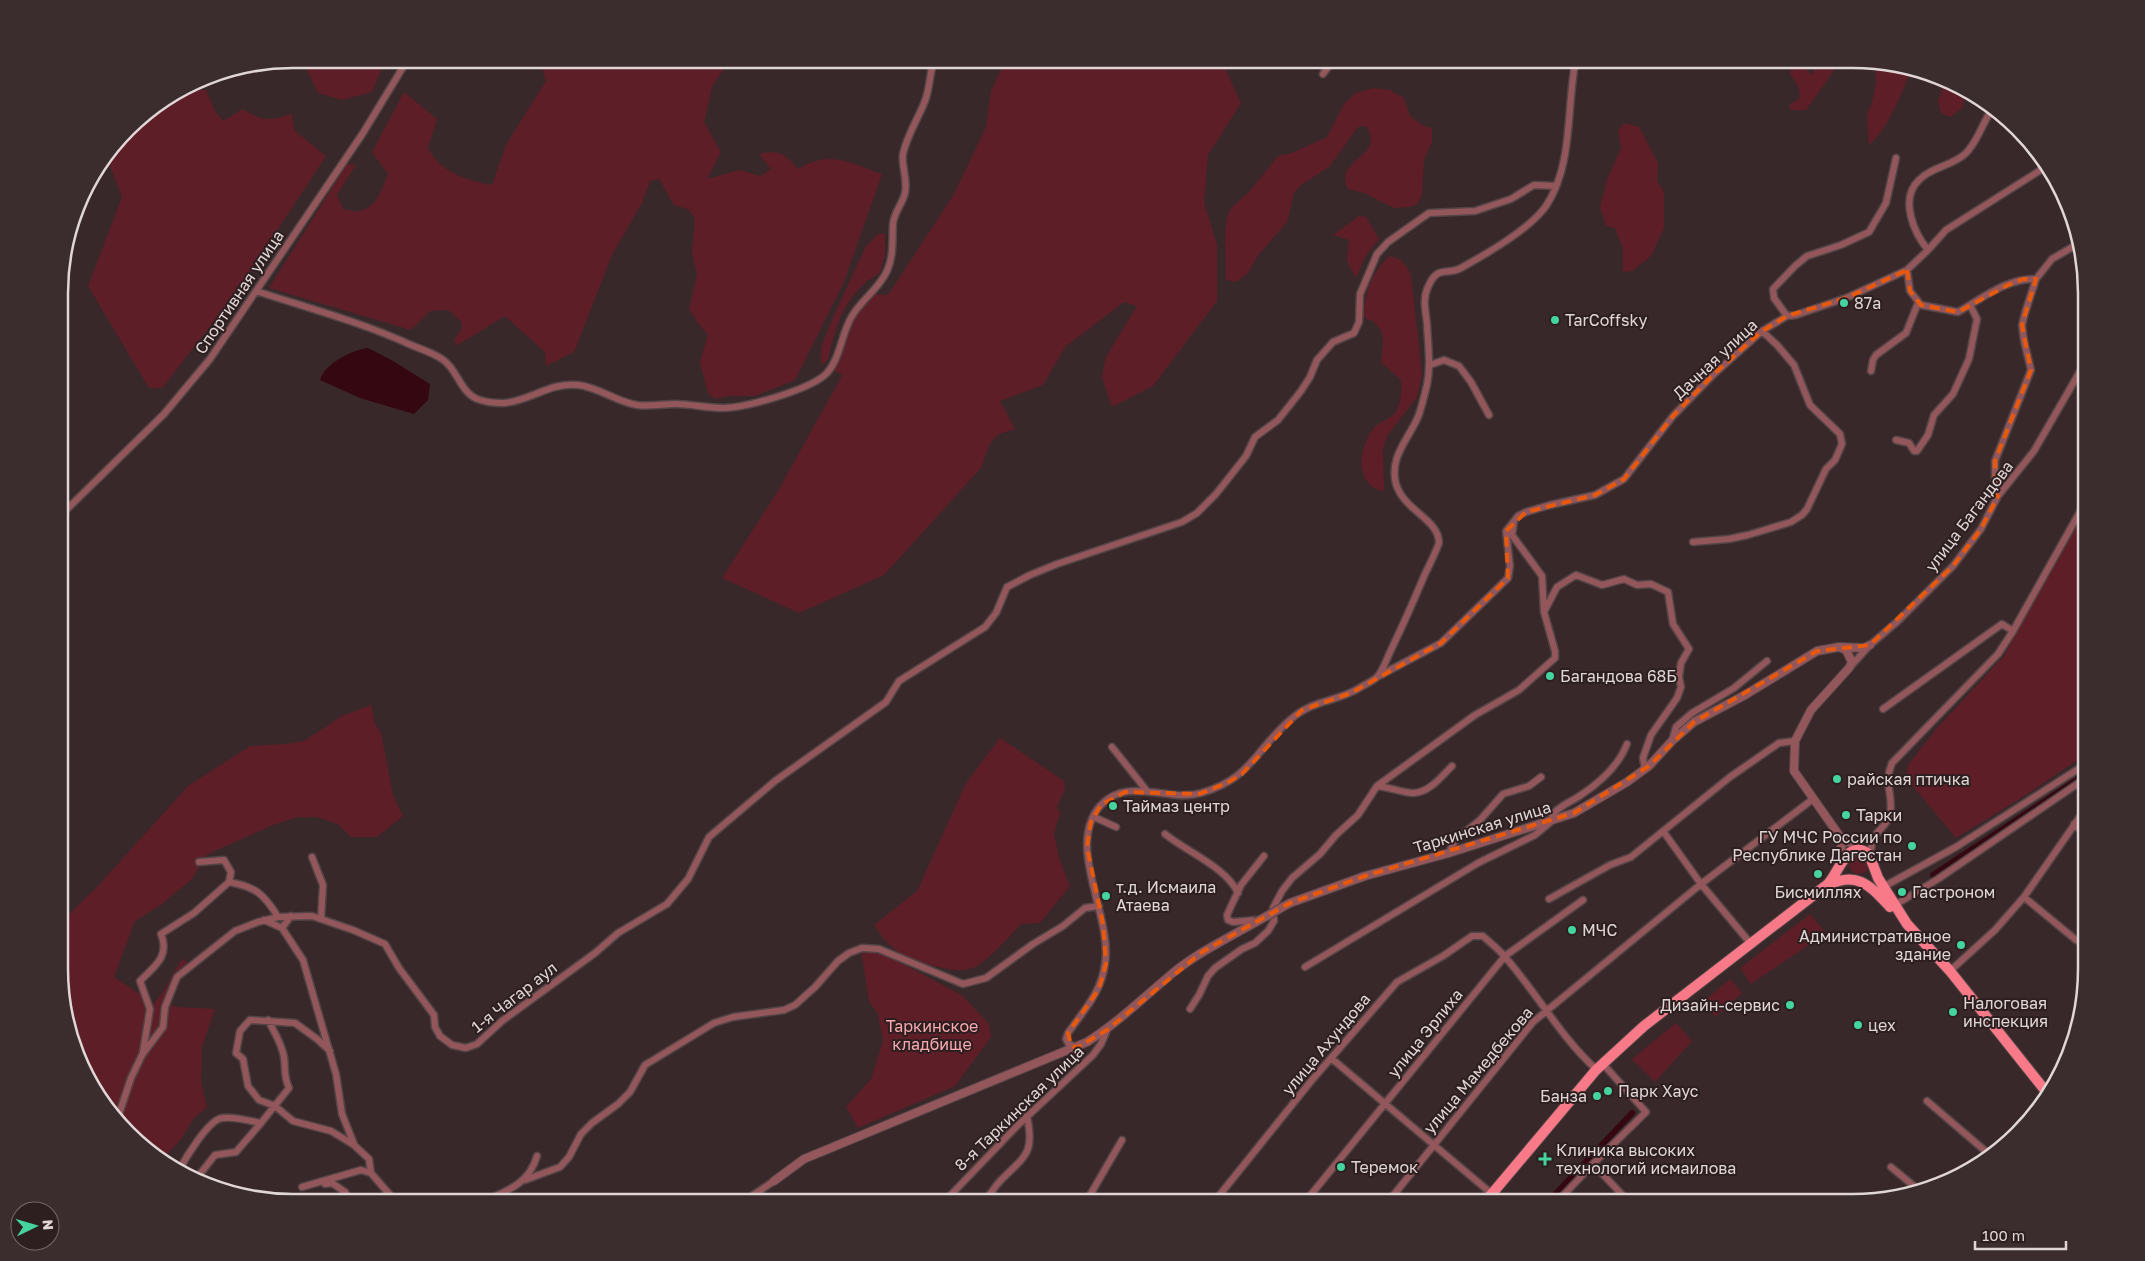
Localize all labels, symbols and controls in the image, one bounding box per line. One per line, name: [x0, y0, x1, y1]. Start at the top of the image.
street label: Спортивная улица: [190, 226, 288, 358]
place label: 87а: [1854, 293, 1881, 313]
marker: 87а: [1838, 297, 1850, 309]
place label: TarCoffsky: [1565, 310, 1648, 330]
marker: TarCoffsky: [1549, 314, 1561, 326]
street label: Дачная улица: [1669, 315, 1761, 403]
street label: улица Багандова: [1921, 457, 2017, 575]
place label: Багандова 68Б: [1560, 666, 1677, 686]
marker: Багандова 68Б: [1544, 670, 1556, 682]
place label: райская птичка: [1847, 769, 1970, 789]
marker: райская птичка: [1831, 773, 1843, 785]
place label: Таймаз центр: [1123, 796, 1230, 816]
street label: Таркинская улица: [1411, 797, 1553, 857]
marker: Таймаз центр: [1107, 800, 1119, 812]
place label: Тарки: [1856, 805, 1902, 825]
marker: Тарки: [1840, 809, 1852, 821]
place label: ГУ МЧС России по Республике Дагестан: [1732, 827, 1902, 865]
marker: ГУ МЧС России по Республике Дагестан: [1906, 840, 1918, 852]
marker: Бисмиллях: [1812, 868, 1824, 880]
place label: т.д. Исмаила Атаева: [1116, 877, 1216, 915]
place label: Бисмиллях: [1774, 882, 1862, 902]
place label: Гастроном: [1912, 882, 1995, 902]
marker: Гастроном: [1896, 886, 1908, 898]
marker: т.д. Исмаила Атаева: [1100, 890, 1112, 902]
place label: МЧС: [1582, 920, 1617, 940]
marker: МЧС: [1566, 924, 1578, 936]
place label: Административное здание: [1799, 926, 1951, 964]
marker: Административное здание: [1955, 939, 1967, 951]
street label: 1-я Чагар аул: [467, 957, 561, 1037]
street label: улица Эрлиха: [1383, 985, 1467, 1081]
street label: улица Ахундова: [1278, 989, 1374, 1099]
place label: Налоговая инспекция: [1963, 993, 2048, 1031]
place label: Дизайн-сервис: [1660, 995, 1780, 1015]
marker: Дизайн-сервис: [1784, 999, 1796, 1011]
street label: улица Мамедбекова: [1419, 1003, 1537, 1137]
marker: Налоговая инспекция: [1947, 1006, 1959, 1018]
place label: цех: [1868, 1015, 1896, 1035]
park label: Таркинское кладбище: [886, 1016, 978, 1054]
marker: цех: [1852, 1019, 1864, 1031]
street label: 8-я Таркинская улица: [950, 1041, 1088, 1175]
place label: Парк Хаус: [1618, 1081, 1699, 1101]
marker: Парк Хаус: [1602, 1085, 1614, 1097]
place label: Банза: [1540, 1086, 1587, 1106]
marker: Банза: [1591, 1090, 1603, 1102]
place label: Клиника высоких технологий исмаилова: [1556, 1140, 1736, 1178]
marker: Клиника высоких технологий исмаилова: [1538, 1152, 1552, 1166]
place label: Теремок: [1351, 1157, 1418, 1177]
marker: Теремок: [1335, 1161, 1347, 1173]
north arrow: [10, 1201, 60, 1251]
scale bar: [1975, 1218, 2066, 1250]
text: N: [40, 1219, 57, 1231]
text: 100 m: [1982, 1226, 2025, 1244]

